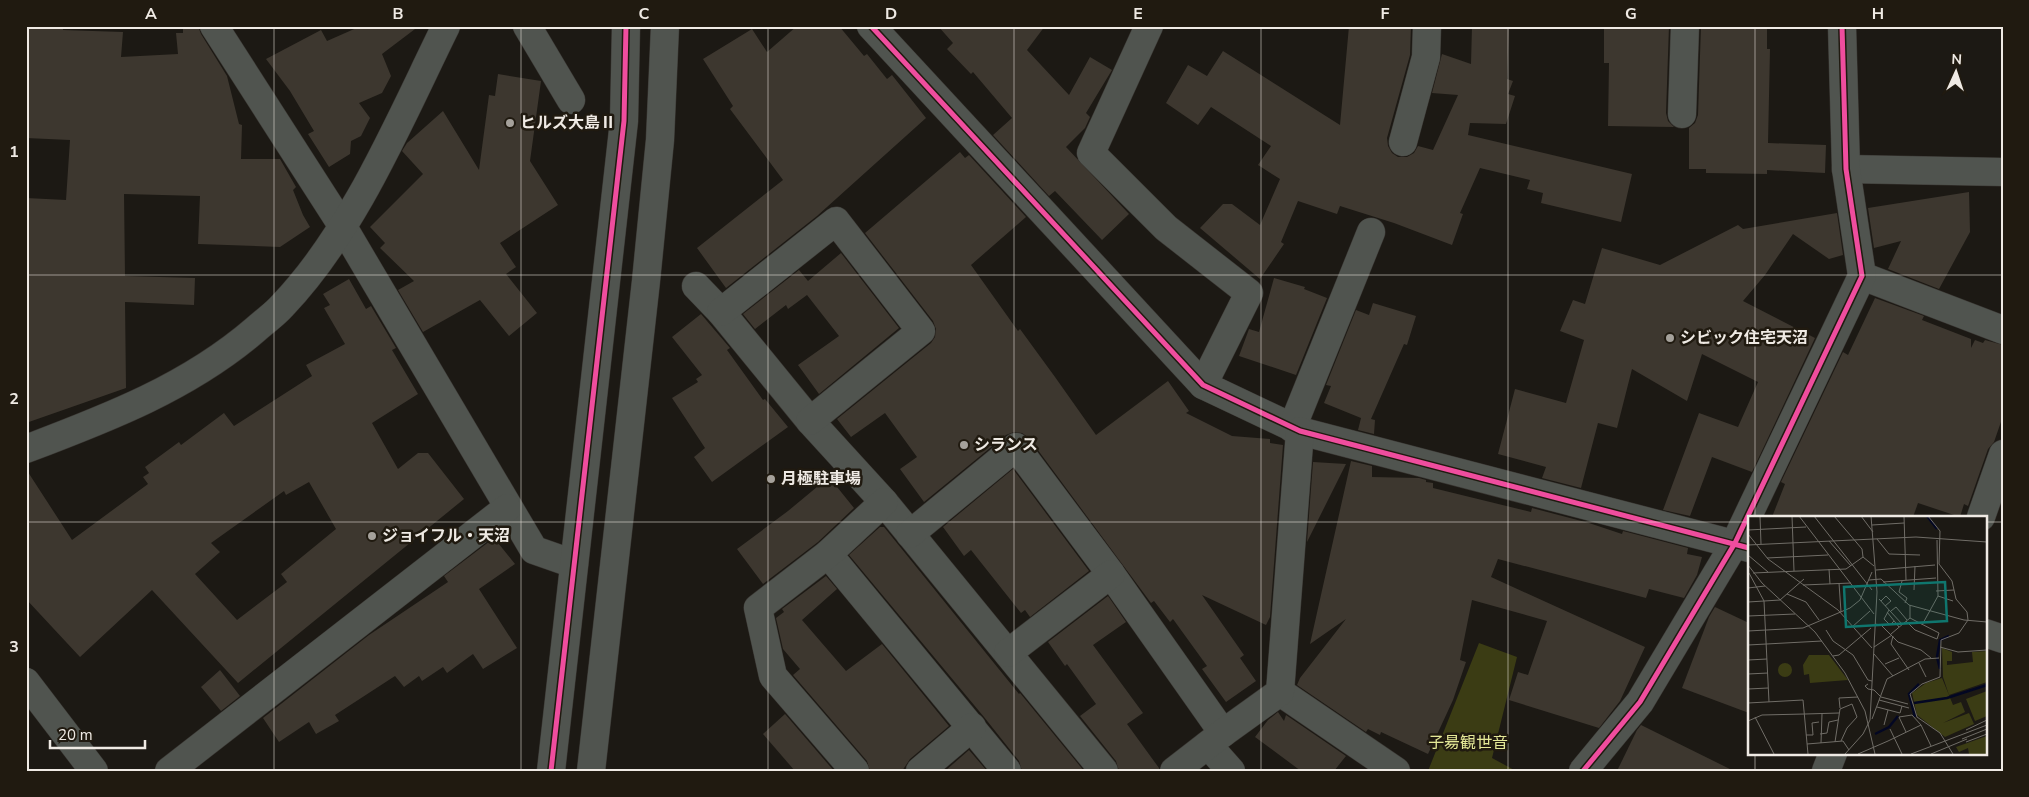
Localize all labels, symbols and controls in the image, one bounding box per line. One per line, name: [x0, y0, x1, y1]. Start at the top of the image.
text: A: [145, 3, 157, 25]
text: B: [392, 3, 404, 25]
text: C: [639, 3, 650, 25]
text: D: [885, 3, 897, 25]
text: E: [1133, 3, 1143, 25]
text: F: [1381, 3, 1390, 25]
text: G: [1625, 3, 1637, 25]
text: H: [1872, 3, 1884, 25]
north arrow: [1932, 48, 1982, 98]
text: N: [1951, 50, 1962, 69]
place label: ヒルズ大島Ⅱ: [520, 112, 616, 134]
marker: ヒルズ大島Ⅱ: [504, 117, 516, 129]
text: 1: [9, 141, 19, 163]
place label: シビック住宅天沼: [1680, 327, 1808, 349]
marker: シビック住宅天沼: [1664, 332, 1676, 344]
text: 2: [9, 388, 19, 410]
place label: シランス: [974, 434, 1038, 456]
marker: シランス: [958, 439, 970, 451]
place label: 月極駐車場: [781, 468, 861, 490]
marker: 月極駐車場: [765, 473, 777, 485]
inset map: [1748, 516, 1986, 754]
place label: ジョイフル・天沼: [382, 525, 510, 547]
marker: ジョイフル・天沼: [366, 530, 378, 542]
text: 3: [9, 636, 19, 658]
scale bar: [50, 717, 145, 749]
text: 20 m: [58, 725, 93, 745]
park label: 子昜観世音: [1428, 732, 1508, 754]

